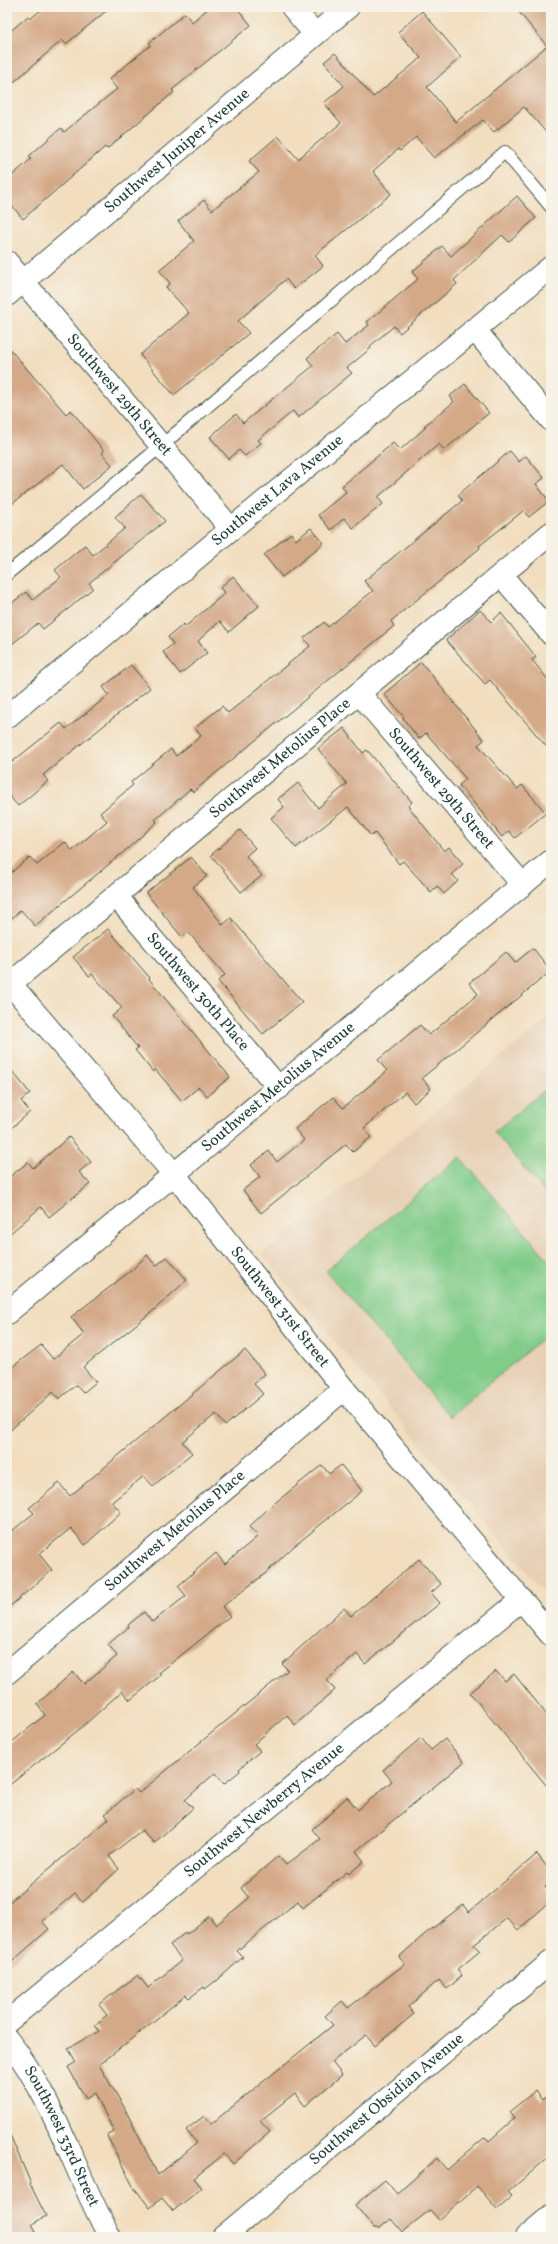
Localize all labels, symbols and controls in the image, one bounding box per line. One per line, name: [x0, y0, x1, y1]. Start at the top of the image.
street label: Southwest Juniper Avenue: [100, 83, 255, 219]
street label: Southwest 29th Street: [61, 329, 177, 461]
street label: Southwest Lava Avenue: [207, 430, 349, 552]
street label: Southwest Metolius Place: [205, 693, 356, 824]
street label: Southwest 29th Street: [383, 723, 499, 855]
street label: Southwest 30th Place: [141, 928, 254, 1056]
street label: Southwest Metolius Avenue: [197, 1017, 360, 1158]
street label: Southwest 31st Street: [225, 1242, 334, 1373]
street label: Southwest Metolius Place: [100, 1465, 250, 1597]
street label: Southwest Newberry Avenue: [179, 1738, 349, 1883]
street label: Southwest Obsidian Avenue: [305, 2028, 469, 2171]
street label: Southwest 33rd Street: [18, 2062, 104, 2211]

